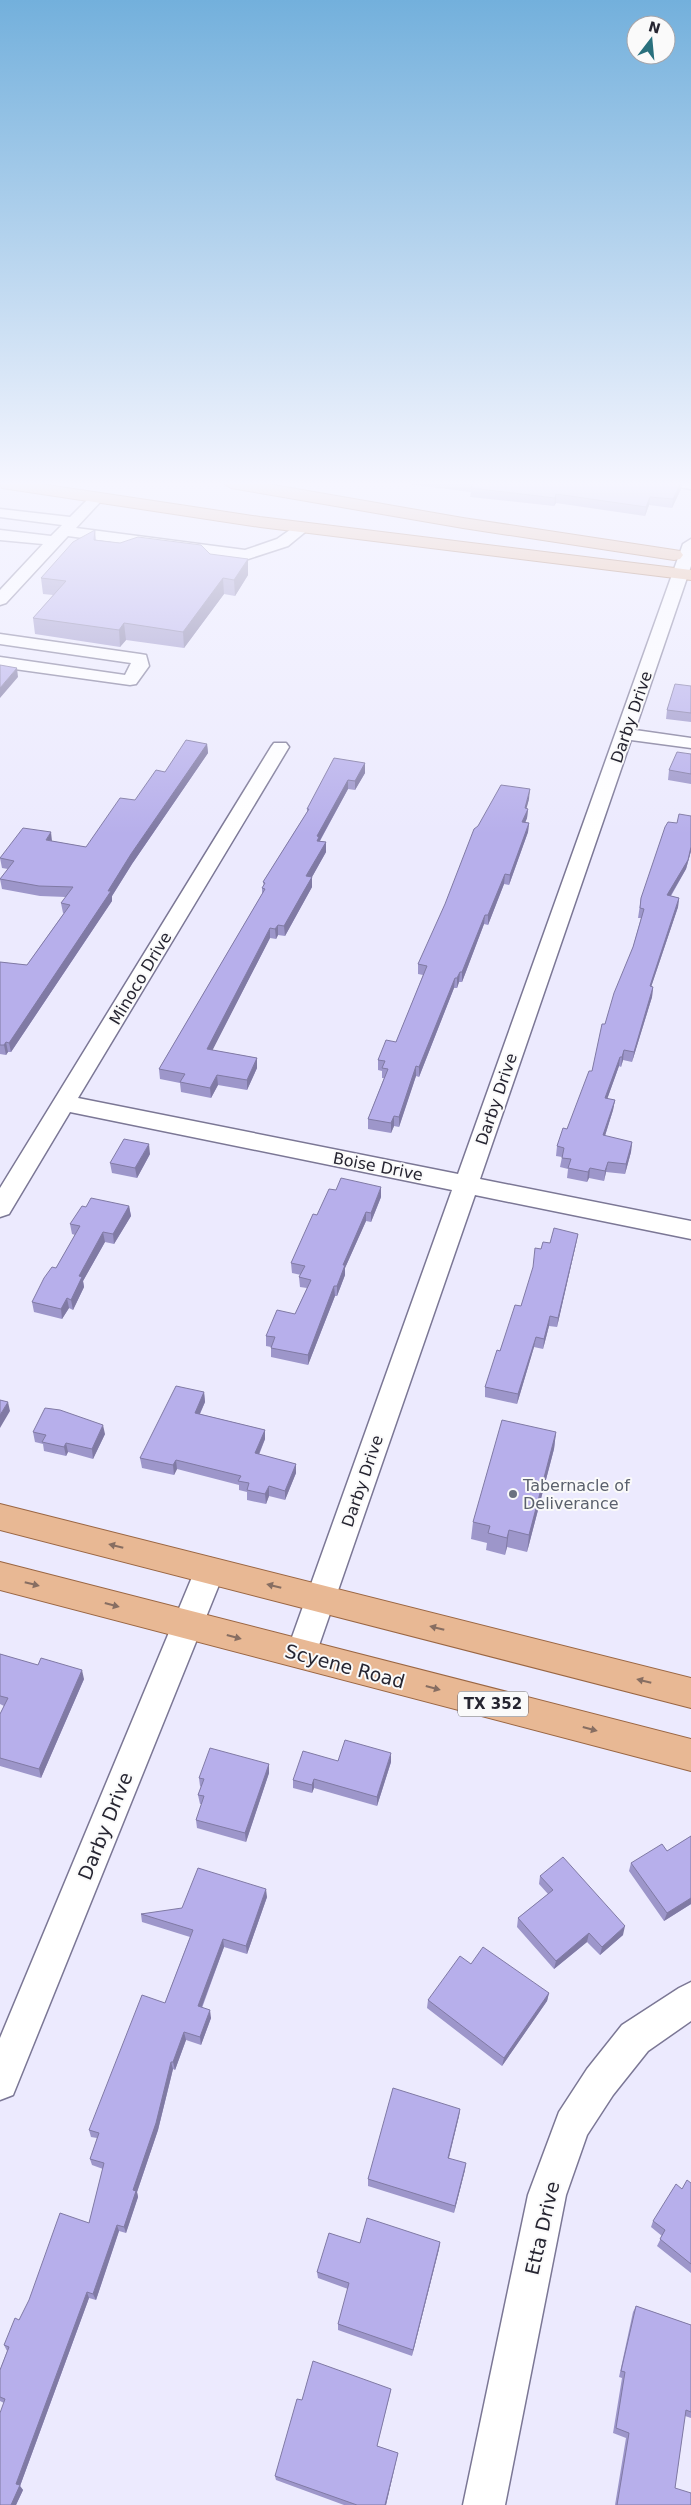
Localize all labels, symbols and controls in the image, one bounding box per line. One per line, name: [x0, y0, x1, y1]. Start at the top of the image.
north arrow: [626, 15, 676, 65]
text: N: [647, 18, 662, 37]
street label: Darby Drive: [607, 669, 656, 766]
street label: Minoco Drive: [105, 929, 175, 1028]
street label: Darby Drive: [472, 1051, 521, 1148]
street label: Boise Drive: [331, 1148, 424, 1185]
street label: Darby Drive: [338, 1433, 387, 1530]
place label: Tabernacle of Deliverance: [522, 1476, 630, 1513]
marker: Tabernacle of Deliverance: [507, 1488, 519, 1500]
one-way arrow: [109, 1542, 124, 1550]
one-way arrow: [25, 1580, 40, 1588]
one-way arrow: [266, 1582, 281, 1590]
one-way arrow: [104, 1601, 119, 1609]
one-way arrow: [429, 1624, 445, 1632]
one-way arrow: [227, 1633, 242, 1641]
street label: Scyene Road: [283, 1639, 407, 1693]
one-way arrow: [636, 1677, 651, 1685]
one-way arrow: [425, 1684, 440, 1692]
road number: TX 352: [458, 1692, 528, 1716]
one-way arrow: [583, 1725, 598, 1733]
street label: Darby Drive: [73, 1769, 137, 1883]
street label: Etta Drive: [521, 2179, 563, 2277]

